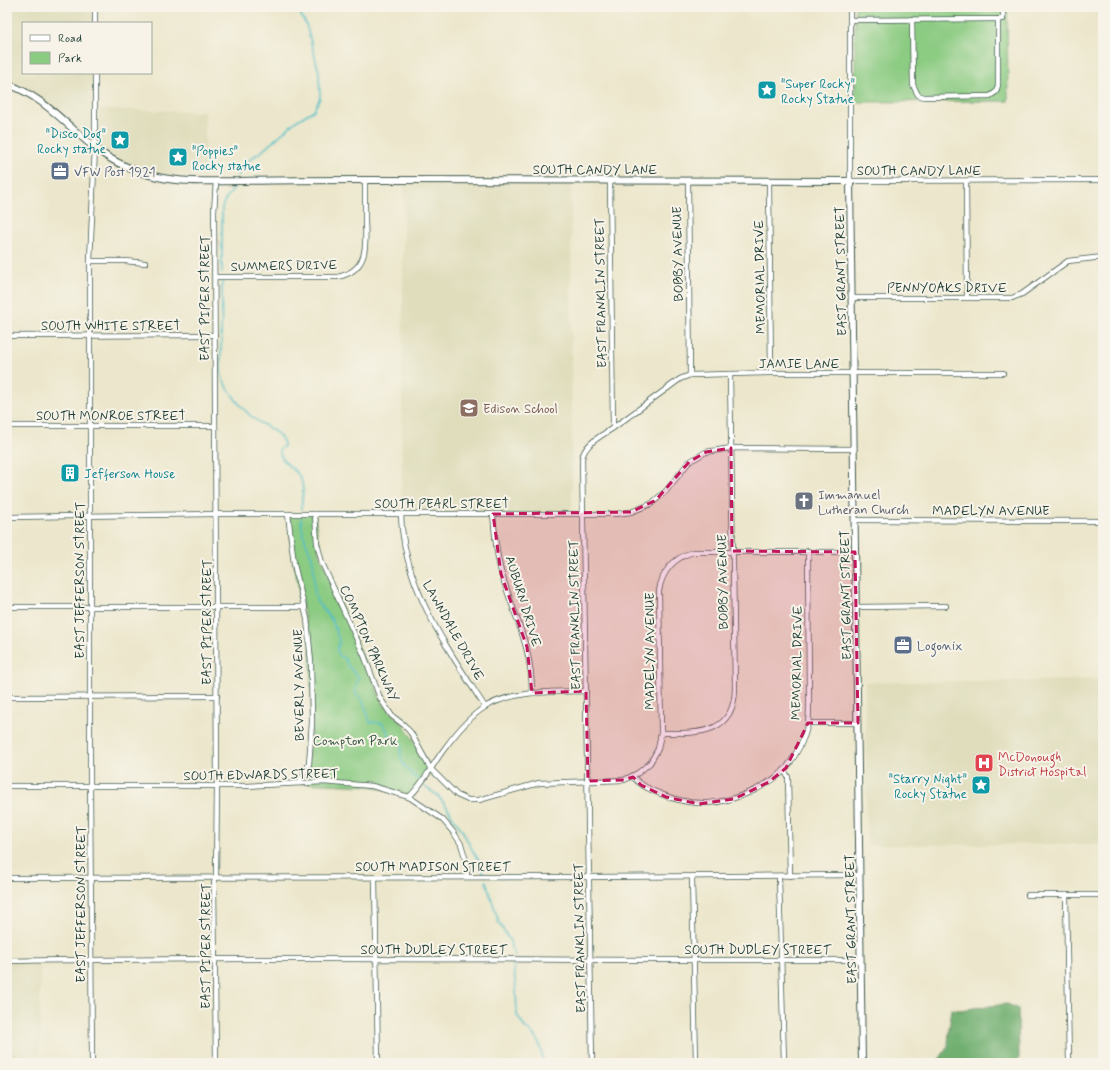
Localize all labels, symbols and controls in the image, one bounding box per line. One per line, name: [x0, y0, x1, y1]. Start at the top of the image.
legend: [22, 22, 152, 74]
text: Road: [58, 31, 82, 47]
text: Park: [58, 51, 82, 67]
place label: "Super Rocky" Rocky Statue: [781, 76, 855, 108]
place icon: "Super Rocky" Rocky Statue: [756, 79, 778, 101]
place label: "Disco Dog" Rocky statue: [37, 126, 106, 158]
place icon: "Disco Dog" Rocky statue: [109, 129, 131, 151]
place label: "Poppies" Rocky statue: [192, 143, 261, 175]
place icon: "Poppies" Rocky statue: [167, 146, 189, 168]
office icon: VFW Post 1921: [49, 160, 71, 182]
street label: SOUTH CANDY LANE: [533, 162, 657, 179]
street label: SOUTH CANDY LANE: [857, 163, 981, 180]
place label: VFW Post 1921: [74, 164, 156, 181]
street label: EAST GRANT STREET: [832, 205, 851, 336]
street label: BOBBY AVENUE: [669, 206, 688, 302]
street label: EAST FRANKLIN STREET: [592, 218, 611, 368]
street label: MEMORIAL DRIVE: [751, 220, 770, 334]
street label: EAST PIPER STREET: [197, 235, 214, 361]
street label: SUMMERS DRIVE: [231, 257, 338, 276]
street label: PENNYOAKS DRIVE: [887, 280, 1007, 297]
street label: SOUTH WHITE STREET: [41, 318, 181, 335]
street label: JAMIE LANE: [759, 356, 839, 373]
school or university icon: Edison School: [458, 397, 480, 419]
place label: Edison School: [483, 401, 558, 418]
street label: SOUTH MONROE STREET: [36, 408, 187, 425]
building icon: Jefferson House: [59, 462, 81, 484]
place label: Jefferson House: [84, 466, 175, 483]
place label: Immanuel Lutheran Church: [818, 487, 909, 519]
church icon: Immanuel Lutheran Church: [793, 490, 815, 512]
street label: SOUTH PEARL STREET: [375, 496, 510, 513]
street label: EAST JEFFERSON STREET: [72, 501, 89, 659]
street label: MADELYN AVENUE: [932, 503, 1050, 520]
street label: EAST GRANT STREET: [837, 529, 856, 660]
street label: BOBBY AVENUE: [714, 534, 733, 630]
street label: EAST FRANKLIN STREET: [566, 540, 585, 690]
street label: AUBURN DRIVE: [501, 554, 544, 649]
street label: EAST PIPER STREET: [199, 559, 216, 685]
street label: LAWNDALE DRIVE: [418, 578, 487, 684]
street label: COMPTON PARKWAY: [335, 583, 402, 705]
street label: MADELYN AVENUE: [642, 592, 659, 710]
street label: MEMORIAL DRIVE: [788, 606, 807, 720]
street label: BEVERLY AVENUE: [290, 628, 309, 741]
office icon: Logonix: [892, 634, 914, 656]
place label: Logonix: [917, 638, 963, 657]
park label: Compton Park: [313, 733, 398, 750]
place label: McDonough District Hospital: [998, 749, 1086, 781]
hospital icon: McDonough District Hospital: [973, 752, 995, 774]
street label: SOUTH EDWARDS STREET: [183, 766, 339, 785]
place label: "Starry Night" Rocky Statue: [889, 771, 967, 803]
place icon: "Starry Night" Rocky Statue: [970, 774, 992, 796]
street label: EAST JEFFERSON STREET: [73, 825, 90, 983]
street label: EAST GRANT STREET: [842, 853, 861, 984]
street label: SOUTH MADISON STREET: [355, 859, 512, 876]
street label: EAST FRANKLIN STREET: [571, 863, 590, 1013]
street label: EAST PIPER STREET: [198, 883, 215, 1009]
street label: SOUTH DUDLEY STREET: [361, 942, 509, 959]
street label: SOUTH DUDLEY STREET: [685, 942, 833, 959]

